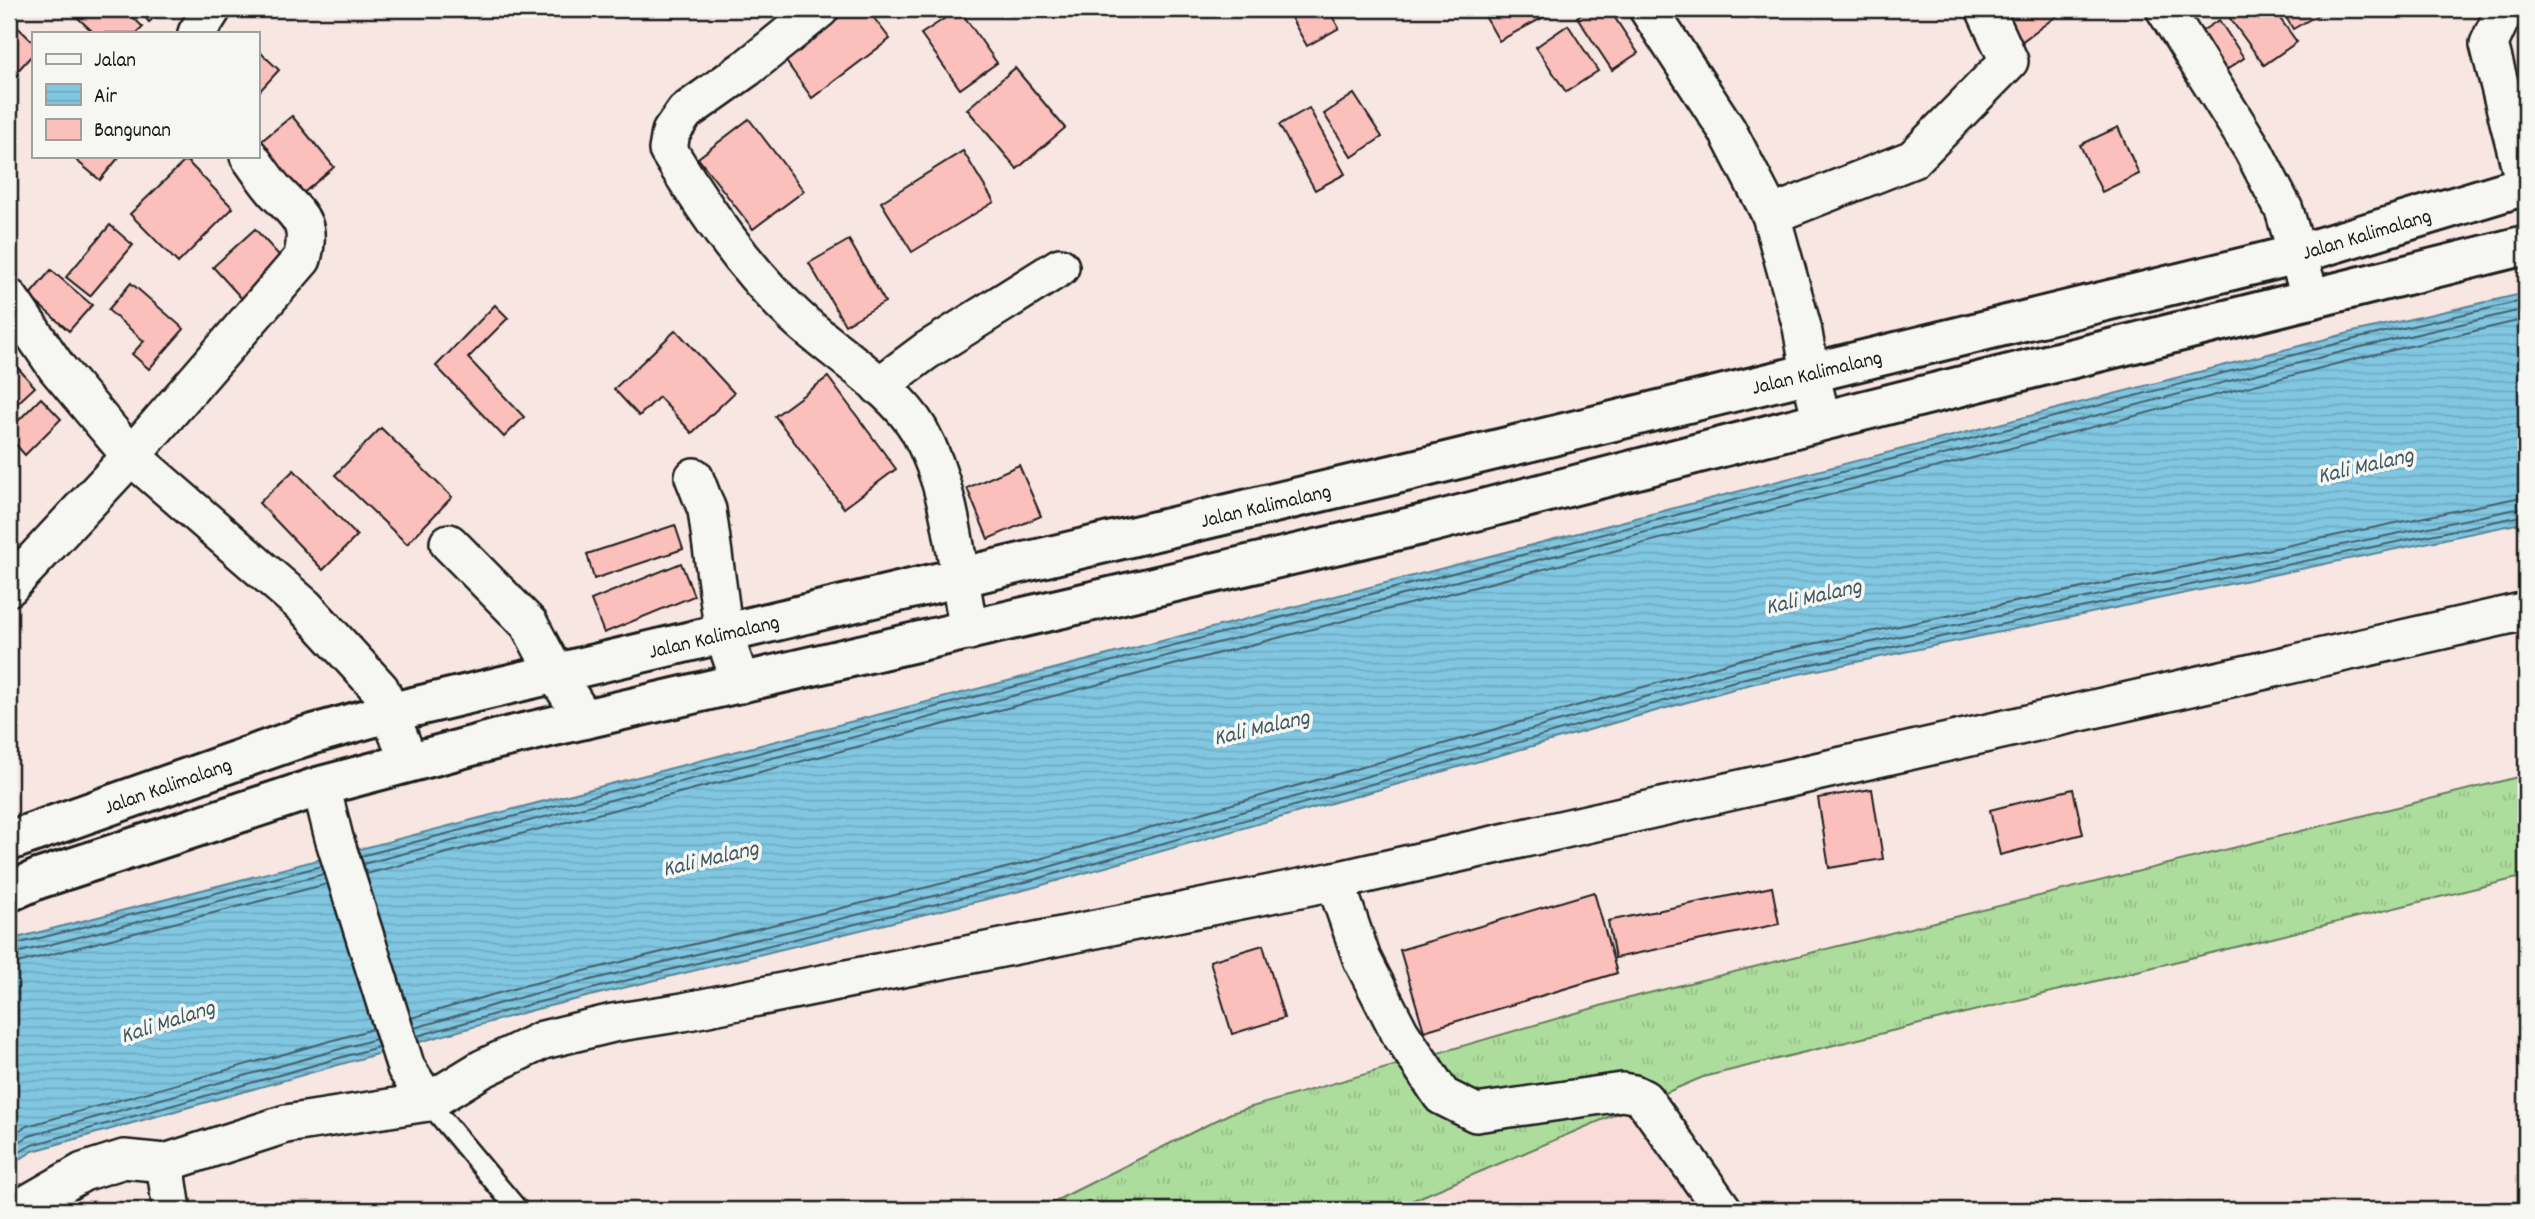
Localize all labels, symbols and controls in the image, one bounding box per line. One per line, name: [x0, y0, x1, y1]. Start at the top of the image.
legend: [32, 32, 259, 158]
text: Jalan: [94, 47, 136, 77]
text: Air: [94, 83, 117, 113]
text: Bangunan: [94, 117, 171, 147]
street label: Jalan Kalimalang: [2299, 203, 2435, 270]
street label: Jalan Kalimalang: [1749, 344, 1886, 405]
water label: Kali Malang: [2315, 440, 2418, 494]
street label: Jalan Kalimalang: [1198, 478, 1335, 538]
water label: Kali Malang: [1763, 571, 1866, 625]
street label: Jalan Kalimalang: [646, 609, 783, 669]
water label: Kali Malang: [1211, 702, 1314, 756]
street label: Jalan Kalimalang: [101, 751, 236, 824]
water label: Kali Malang: [660, 833, 763, 887]
water label: Kali Malang: [117, 992, 220, 1054]

